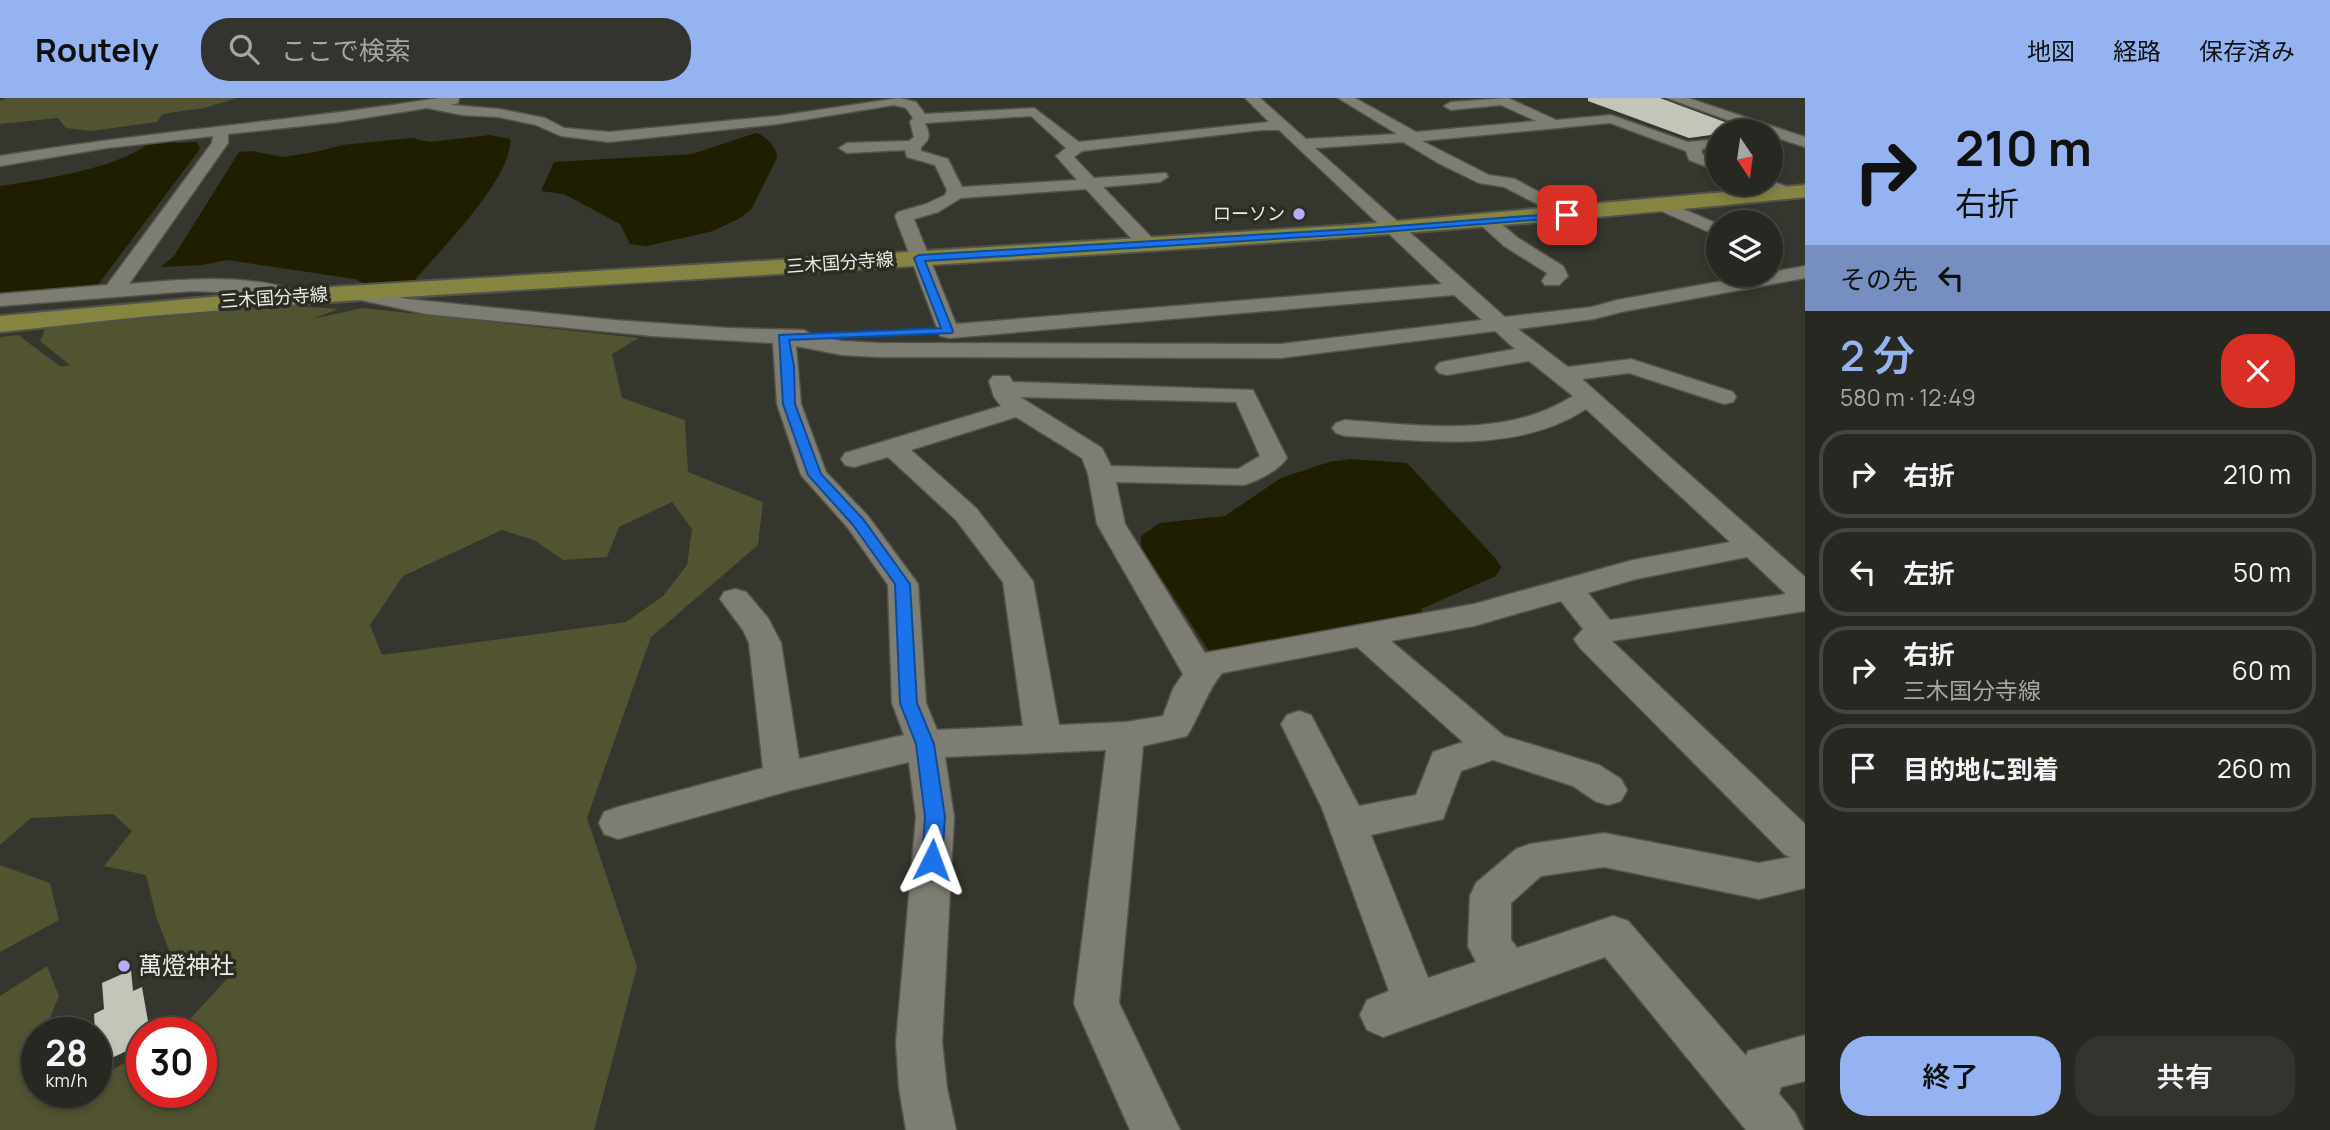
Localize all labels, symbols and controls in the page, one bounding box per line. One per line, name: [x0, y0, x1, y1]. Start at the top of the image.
search box: [201, 18, 691, 81]
text: Routely: [35, 27, 159, 72]
icon: search: [225, 30, 263, 68]
text: ここで検索: [281, 32, 411, 68]
text: 地図: [2027, 34, 2075, 67]
text: 経路: [2113, 34, 2161, 67]
text: 保存済み: [2199, 34, 2295, 67]
text: 210 m: [1955, 114, 2092, 181]
north arrow: [1706, 119, 1783, 196]
map controls: [1706, 119, 1783, 287]
icon: right: [1840, 126, 1931, 217]
text: 右折: [1955, 181, 2019, 225]
pin: [1537, 185, 1597, 245]
icon: arrive: [1548, 196, 1586, 234]
place label: ローソン: [1213, 201, 1285, 225]
marker: ローソン: [1291, 206, 1307, 222]
button: layers: [1706, 210, 1783, 287]
street label: 三木国分寺線: [785, 246, 895, 278]
icon: left: [1932, 259, 1970, 297]
text: その先: [1840, 261, 1918, 297]
street label: 三木国分寺線: [219, 281, 329, 313]
text: 2 分: [1840, 326, 1915, 384]
button: close: [2221, 334, 2295, 408]
text: 580 m · 12:49: [1840, 381, 1976, 413]
icon: right: [1844, 455, 1882, 493]
text: 210 m: [2223, 456, 2291, 492]
text: 右折: [1903, 457, 1955, 493]
icon: left: [1844, 553, 1882, 591]
text: 50 m: [2233, 554, 2291, 590]
text: 左折: [1903, 555, 1955, 591]
text: 右折: [1903, 636, 1955, 672]
icon: right: [1844, 651, 1882, 689]
text: 60 m: [2232, 652, 2291, 688]
text: 三木国分寺線: [1903, 674, 2041, 706]
icon: arrive: [1844, 749, 1882, 787]
text: 260 m: [2217, 750, 2291, 786]
text: 目的地に到着: [1903, 751, 2059, 787]
position arrow: [895, 823, 969, 897]
place label: 萬燈神社: [138, 948, 234, 981]
marker: 萬燈神社: [116, 958, 132, 974]
speed limit sign: 30: [126, 1017, 217, 1108]
text: 28: [45, 1029, 88, 1077]
button: 終了: [1840, 1036, 2061, 1116]
button: 共有: [2075, 1036, 2295, 1116]
text: km/h: [46, 1068, 87, 1092]

